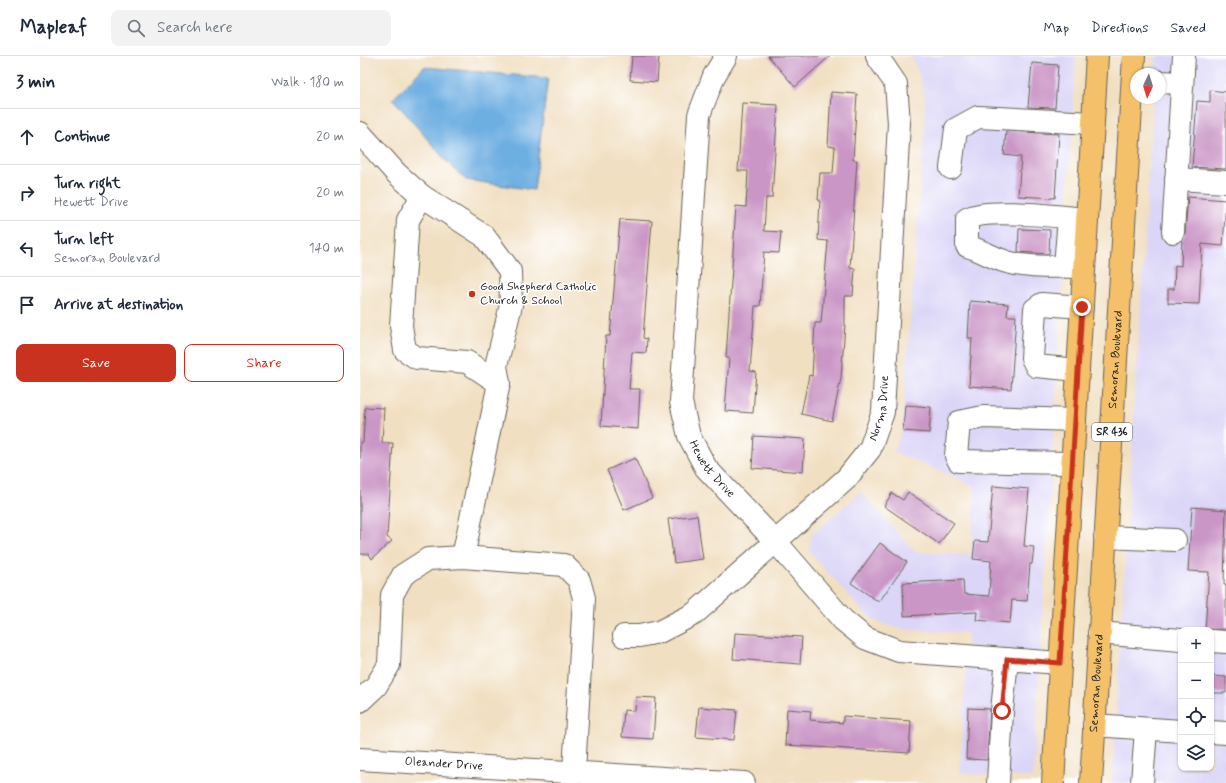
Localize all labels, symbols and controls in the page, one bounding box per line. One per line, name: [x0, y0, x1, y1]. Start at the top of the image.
search box: [111, 10, 391, 46]
text: Mapleaf: [20, 15, 87, 40]
icon: search: [125, 17, 147, 39]
text: Search here: [157, 18, 233, 38]
text: Map: [1043, 19, 1069, 37]
text: Directions: [1091, 19, 1149, 37]
text: Saved: [1171, 19, 1206, 37]
north arrow: [1130, 68, 1166, 104]
text: 3 min: [16, 71, 55, 93]
text: Walk · 180 m: [271, 74, 344, 91]
icon: ahead: [16, 126, 38, 148]
text: Continue: [54, 127, 110, 147]
text: 20 m: [316, 128, 344, 145]
text: Turn right: [54, 174, 121, 194]
icon: right: [16, 182, 38, 204]
text: 20 m: [316, 184, 344, 201]
text: Hewett Drive: [54, 194, 128, 211]
text: Turn left: [54, 230, 114, 250]
icon: left: [16, 238, 38, 260]
text: 140 m: [309, 240, 344, 257]
text: Semoran Boulevard: [54, 250, 160, 267]
place label: Good Shepherd Catholic Church & School: [480, 279, 597, 309]
marker: Good Shepherd Catholic Church & School: [467, 289, 477, 299]
icon: arrive: [16, 294, 38, 316]
text: Arrive at destination: [54, 295, 183, 315]
route end: [1073, 298, 1091, 316]
street label: Semoran Boulevard: [1105, 310, 1127, 409]
button: Save: [16, 344, 176, 382]
button: Share: [184, 344, 344, 382]
street label: Norma Drive: [865, 375, 893, 443]
road number: SR 436: [1092, 423, 1132, 441]
street label: Hewett Drive: [685, 438, 738, 502]
map controls: [1178, 627, 1214, 771]
button: +: [1178, 627, 1214, 663]
street label: Semoran Boulevard: [1086, 634, 1108, 733]
button: −: [1178, 663, 1214, 699]
button: locate: [1178, 699, 1214, 735]
route start: [993, 702, 1011, 720]
button: layers: [1178, 735, 1214, 771]
street label: Oleander Drive: [404, 754, 483, 775]

